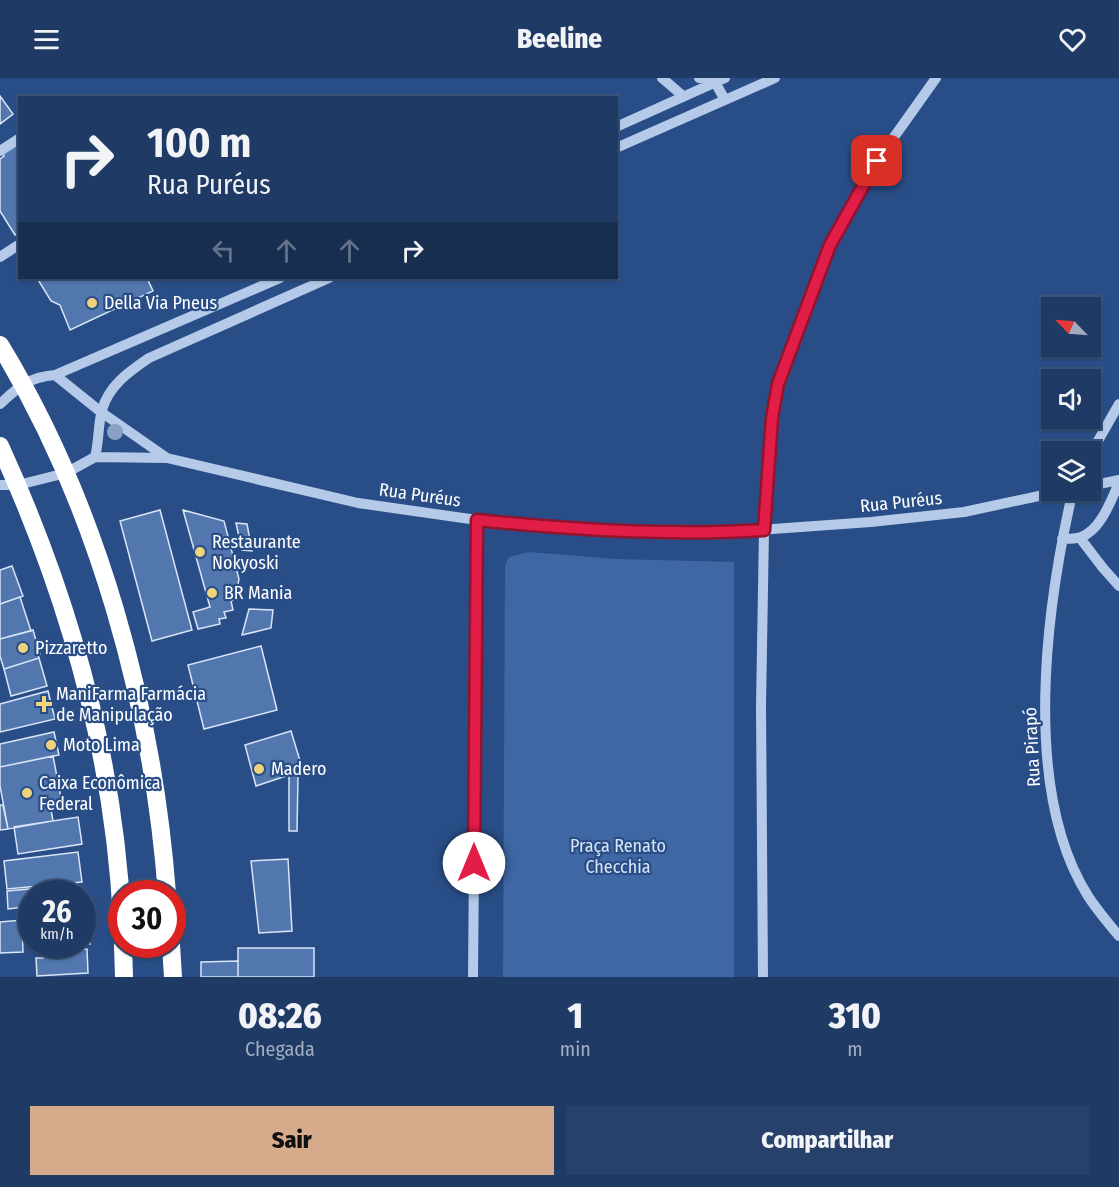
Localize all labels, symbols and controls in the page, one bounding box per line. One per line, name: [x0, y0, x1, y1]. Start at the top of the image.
icon: menu: [30, 23, 63, 56]
text: Beeline: [517, 23, 602, 55]
icon: heart: [1056, 23, 1089, 56]
text: 100 m: [147, 118, 251, 168]
icon: right: [48, 120, 126, 198]
pin: [851, 135, 902, 186]
icon: arrive: [860, 144, 893, 177]
text: Rua Puréus: [147, 169, 271, 201]
icon: left: [207, 234, 240, 267]
icon: ahead: [270, 234, 303, 267]
icon: ahead: [333, 234, 366, 267]
icon: right: [396, 234, 429, 267]
place label: Della Via Pneus: [104, 292, 217, 314]
marker: Della Via Pneus: [85, 296, 99, 310]
north arrow: [1041, 297, 1101, 357]
map controls: [1041, 297, 1101, 501]
button: sound: [1041, 369, 1101, 429]
button: layers: [1041, 441, 1101, 501]
street label: Rua Puréus: [378, 478, 463, 512]
street label: Rua Puréus: [859, 487, 943, 517]
place label: Restaurante Nokyoski: [212, 531, 301, 574]
marker: Restaurante Nokyoski: [193, 545, 207, 559]
place label: BR Mania: [224, 582, 293, 604]
marker: BR Mania: [205, 586, 219, 600]
place label: Pizzaretto: [35, 637, 107, 659]
marker: Pizzaretto: [16, 641, 30, 655]
place label: ManiFarma Farmácia de Manipulação: [56, 683, 206, 726]
marker: ManiFarma Farmácia de Manipulação: [37, 697, 51, 711]
street label: Rua Pirapó: [1019, 707, 1045, 787]
place label: Moto Lima: [63, 734, 140, 756]
marker: Moto Lima: [44, 738, 58, 752]
place label: Madero: [271, 758, 326, 780]
marker: Madero: [252, 762, 266, 776]
place label: Caixa Econômica Federal: [39, 772, 161, 815]
marker: Caixa Econômica Federal: [20, 786, 34, 800]
position arrow: [442, 831, 506, 895]
park label: Praça Renato Checchia: [570, 835, 666, 878]
speed limit sign: 30: [108, 880, 186, 958]
text: 26: [42, 894, 72, 930]
text: km/h: [40, 925, 74, 943]
text: 08:26: [238, 994, 322, 1038]
text: 1: [567, 994, 583, 1038]
text: 310: [829, 994, 881, 1038]
text: Chegada: [245, 1037, 315, 1061]
text: min: [560, 1037, 591, 1061]
text: m: [847, 1037, 863, 1061]
button: Sair: [30, 1106, 554, 1175]
button: Compartilhar: [566, 1106, 1089, 1175]

